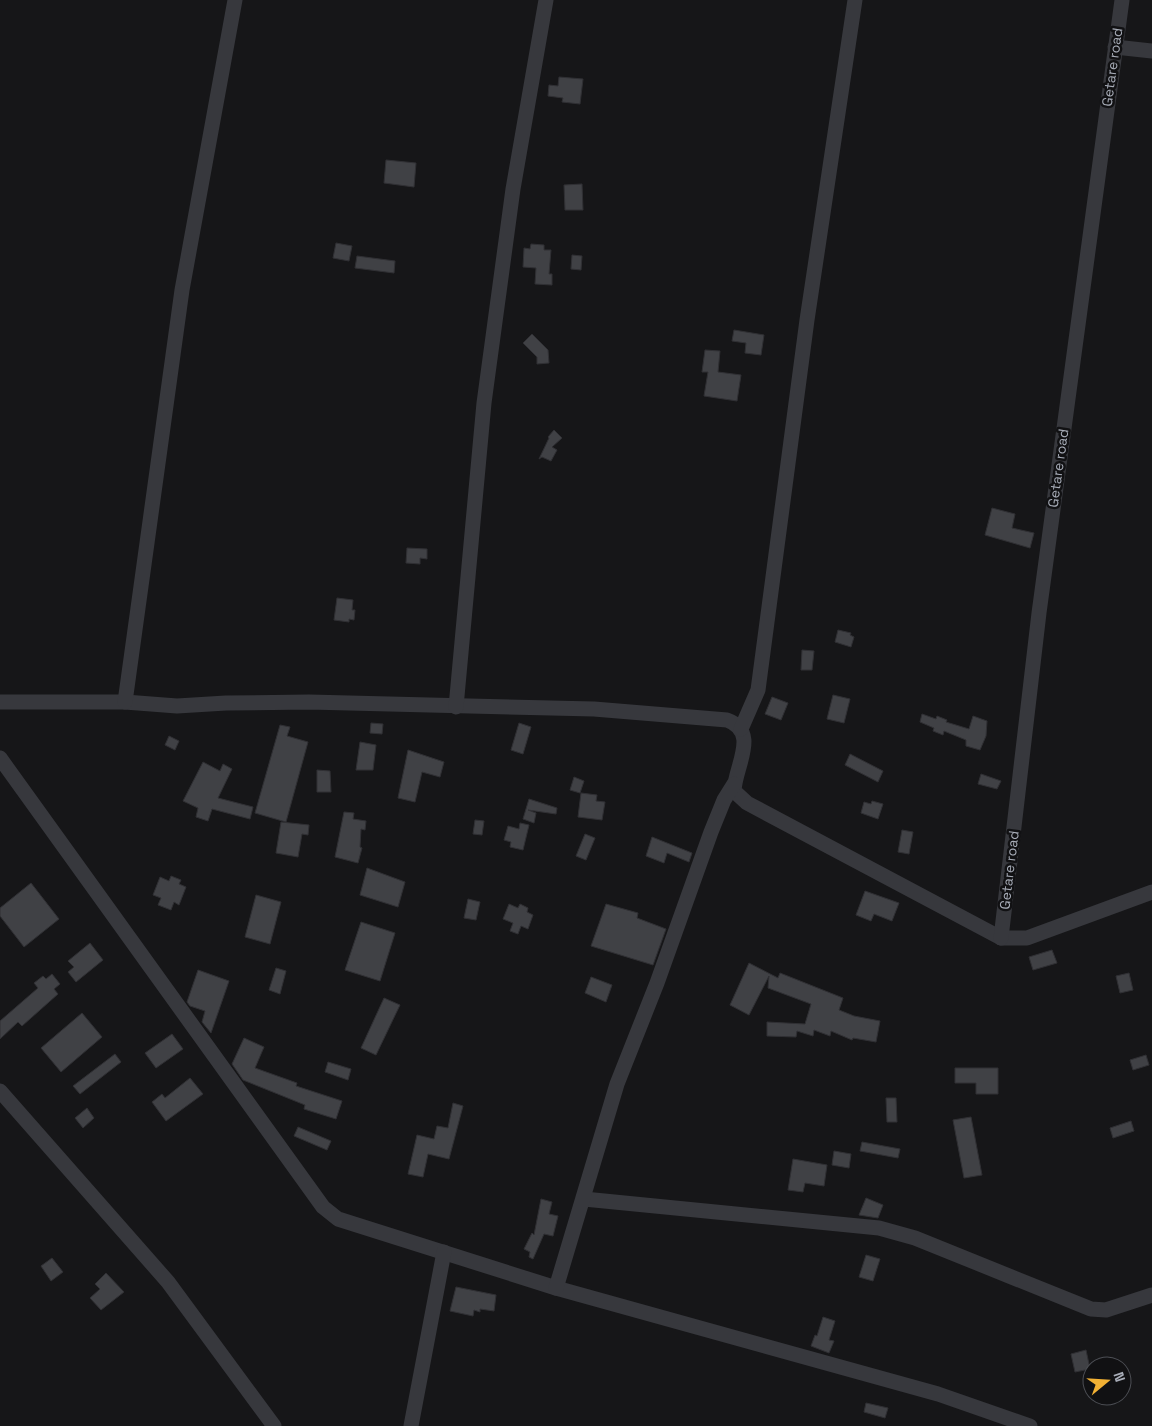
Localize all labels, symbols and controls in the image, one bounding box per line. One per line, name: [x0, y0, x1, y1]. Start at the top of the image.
street label: Getare road: [1098, 27, 1126, 107]
street label: Getare road: [1044, 428, 1072, 508]
street label: Getare road: [995, 830, 1023, 910]
north arrow: [1082, 1356, 1132, 1406]
text: N: [1109, 1370, 1129, 1384]

